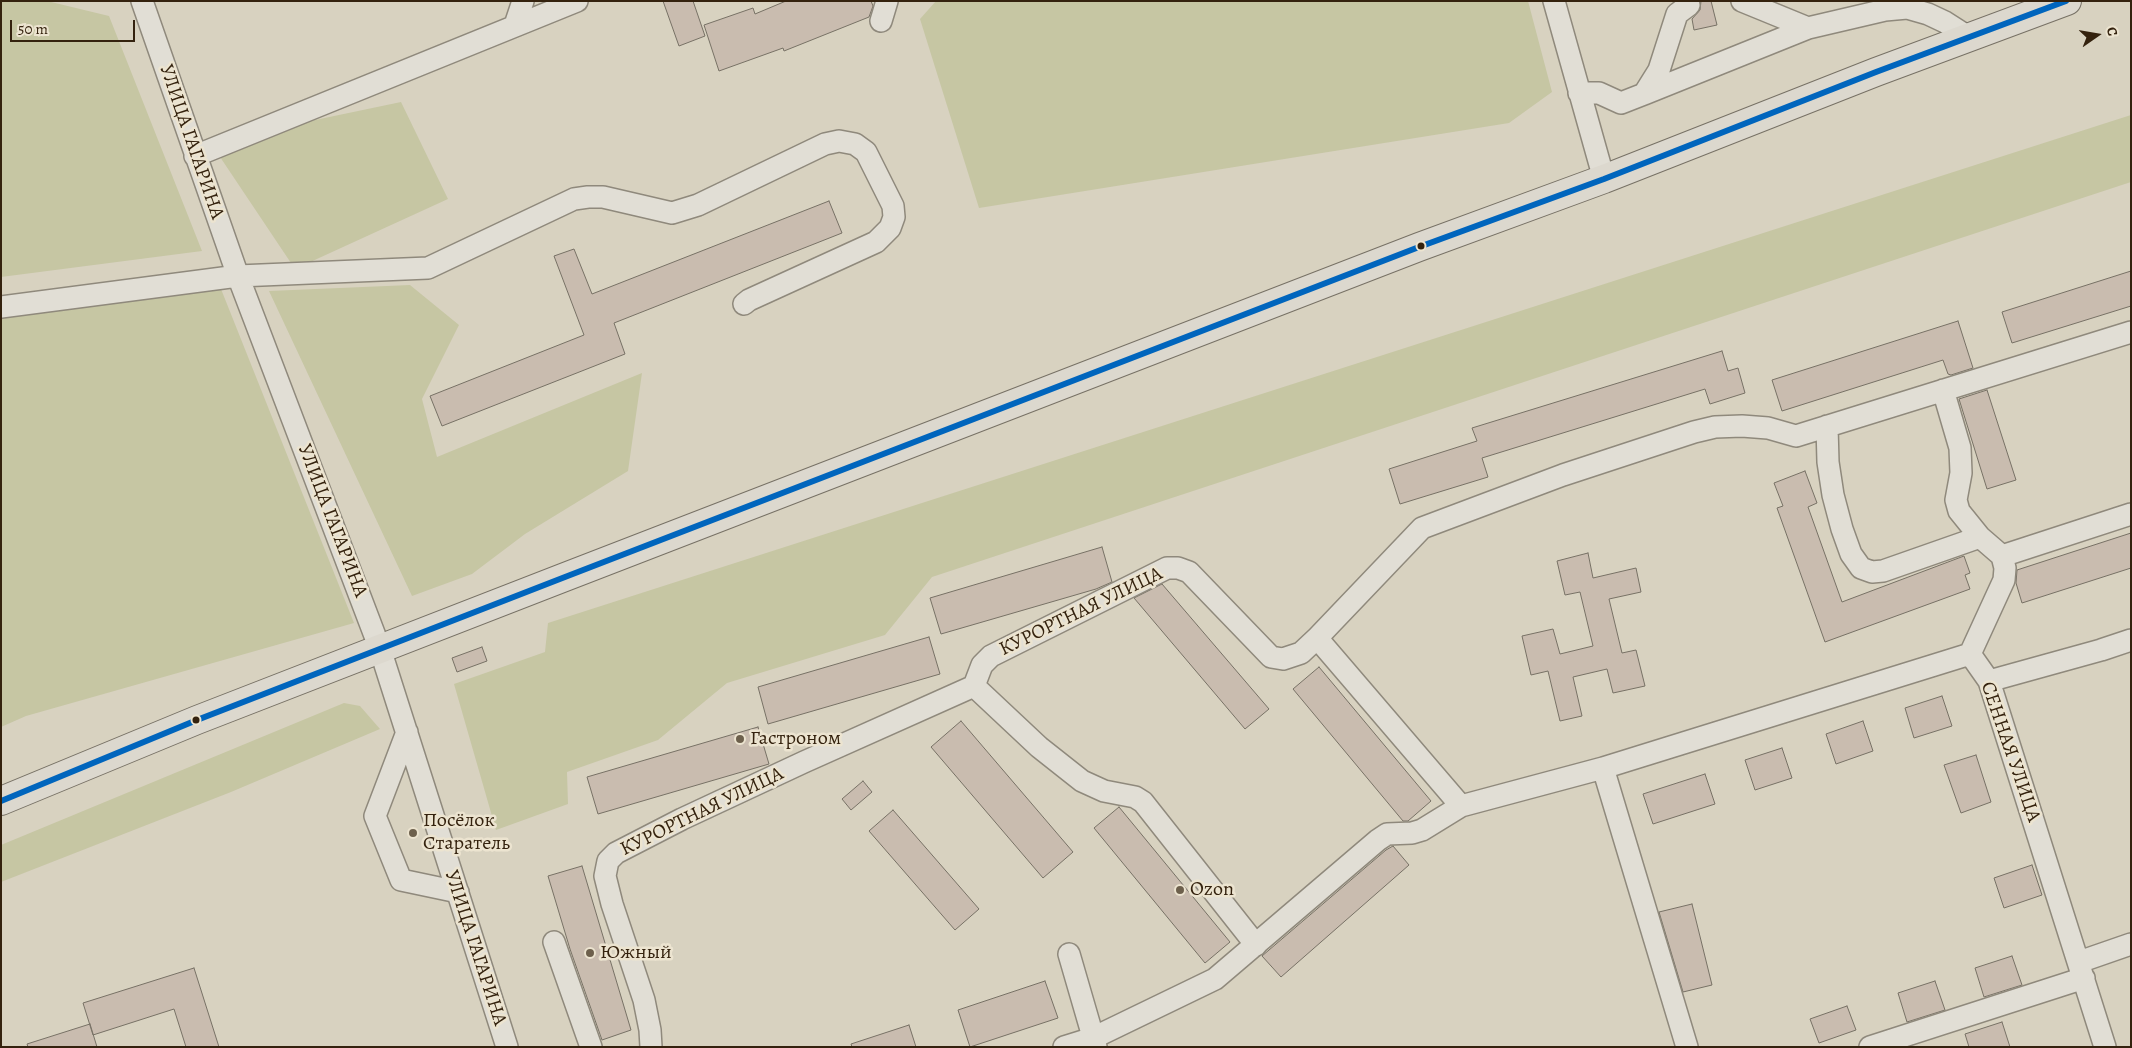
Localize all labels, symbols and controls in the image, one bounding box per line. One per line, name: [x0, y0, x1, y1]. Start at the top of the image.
scale bar: [12, 10, 138, 42]
north arrow: [2072, 10, 2122, 60]
text: 50 m: [18, 19, 48, 39]
text: С: [2102, 25, 2122, 38]
street label: УЛИЦА ГАГАРИНА: [153, 61, 229, 223]
unlabelled marker: [1416, 241, 1426, 251]
street label: УЛИЦА ГАГАРИНА: [292, 441, 372, 601]
street label: КУРОРТНАЯ УЛИЦА: [995, 562, 1167, 662]
street label: СЕННАЯ УЛИЦА: [1975, 679, 2045, 825]
unlabelled marker: [191, 715, 201, 725]
place label: Гастроном: [750, 727, 841, 751]
marker: Гастроном: [734, 733, 746, 745]
street label: КУРОРТНАЯ УЛИЦА: [616, 762, 788, 862]
place label: Посёлок Старатель: [423, 809, 510, 856]
marker: Посёлок Старатель: [407, 827, 419, 839]
street label: УЛИЦА ГАГАРИНА: [439, 867, 511, 1029]
place label: Ozon: [1190, 878, 1234, 902]
marker: Ozon: [1174, 884, 1186, 896]
place label: Южный: [600, 941, 672, 965]
marker: Южный: [584, 947, 596, 959]

